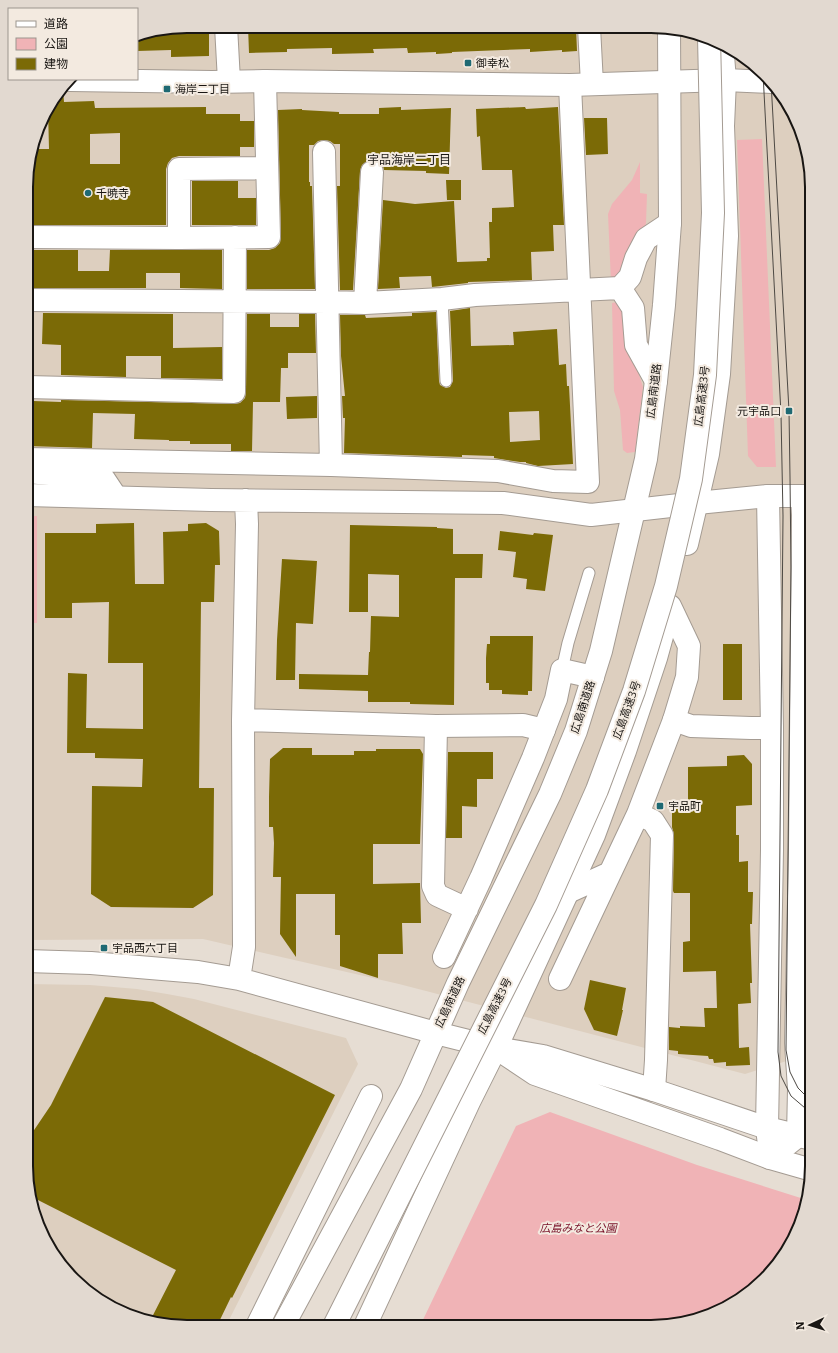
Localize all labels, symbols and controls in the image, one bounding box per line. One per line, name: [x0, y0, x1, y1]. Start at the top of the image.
legend: [8, 8, 138, 80]
text: 道路: [44, 17, 68, 31]
text: 公園: [44, 37, 68, 51]
text: 建物: [44, 57, 68, 71]
place label: 御幸松: [475, 57, 509, 70]
marker: 御幸松: [463, 58, 473, 68]
place label: 海岸二丁目: [175, 83, 230, 96]
marker: 海岸二丁目: [162, 84, 172, 94]
district label: 宇品海岸二丁目: [367, 153, 451, 167]
place label: 千暁寺: [96, 187, 129, 200]
marker: 千暁寺: [83, 188, 93, 198]
street label: 広島南道路: [644, 363, 664, 419]
street label: 広島高速3号: [692, 365, 712, 427]
place label: 元宇品口: [737, 405, 781, 418]
marker: 元宇品口: [784, 406, 794, 416]
street label: 広島南道路: [568, 679, 598, 735]
street label: 広島高速3号: [610, 679, 644, 741]
place label: 宇品町: [668, 800, 701, 813]
marker: 宇品町: [655, 801, 665, 811]
place label: 宇品西六丁目: [112, 942, 178, 955]
marker: 宇品西六丁目: [99, 943, 109, 953]
street label: 広島南道路: [432, 974, 468, 1030]
street label: 広島高速3号: [475, 976, 515, 1036]
park label: 広島みなと公園: [540, 1222, 618, 1235]
north arrow: [790, 1305, 830, 1345]
text: N: [794, 1320, 807, 1330]

